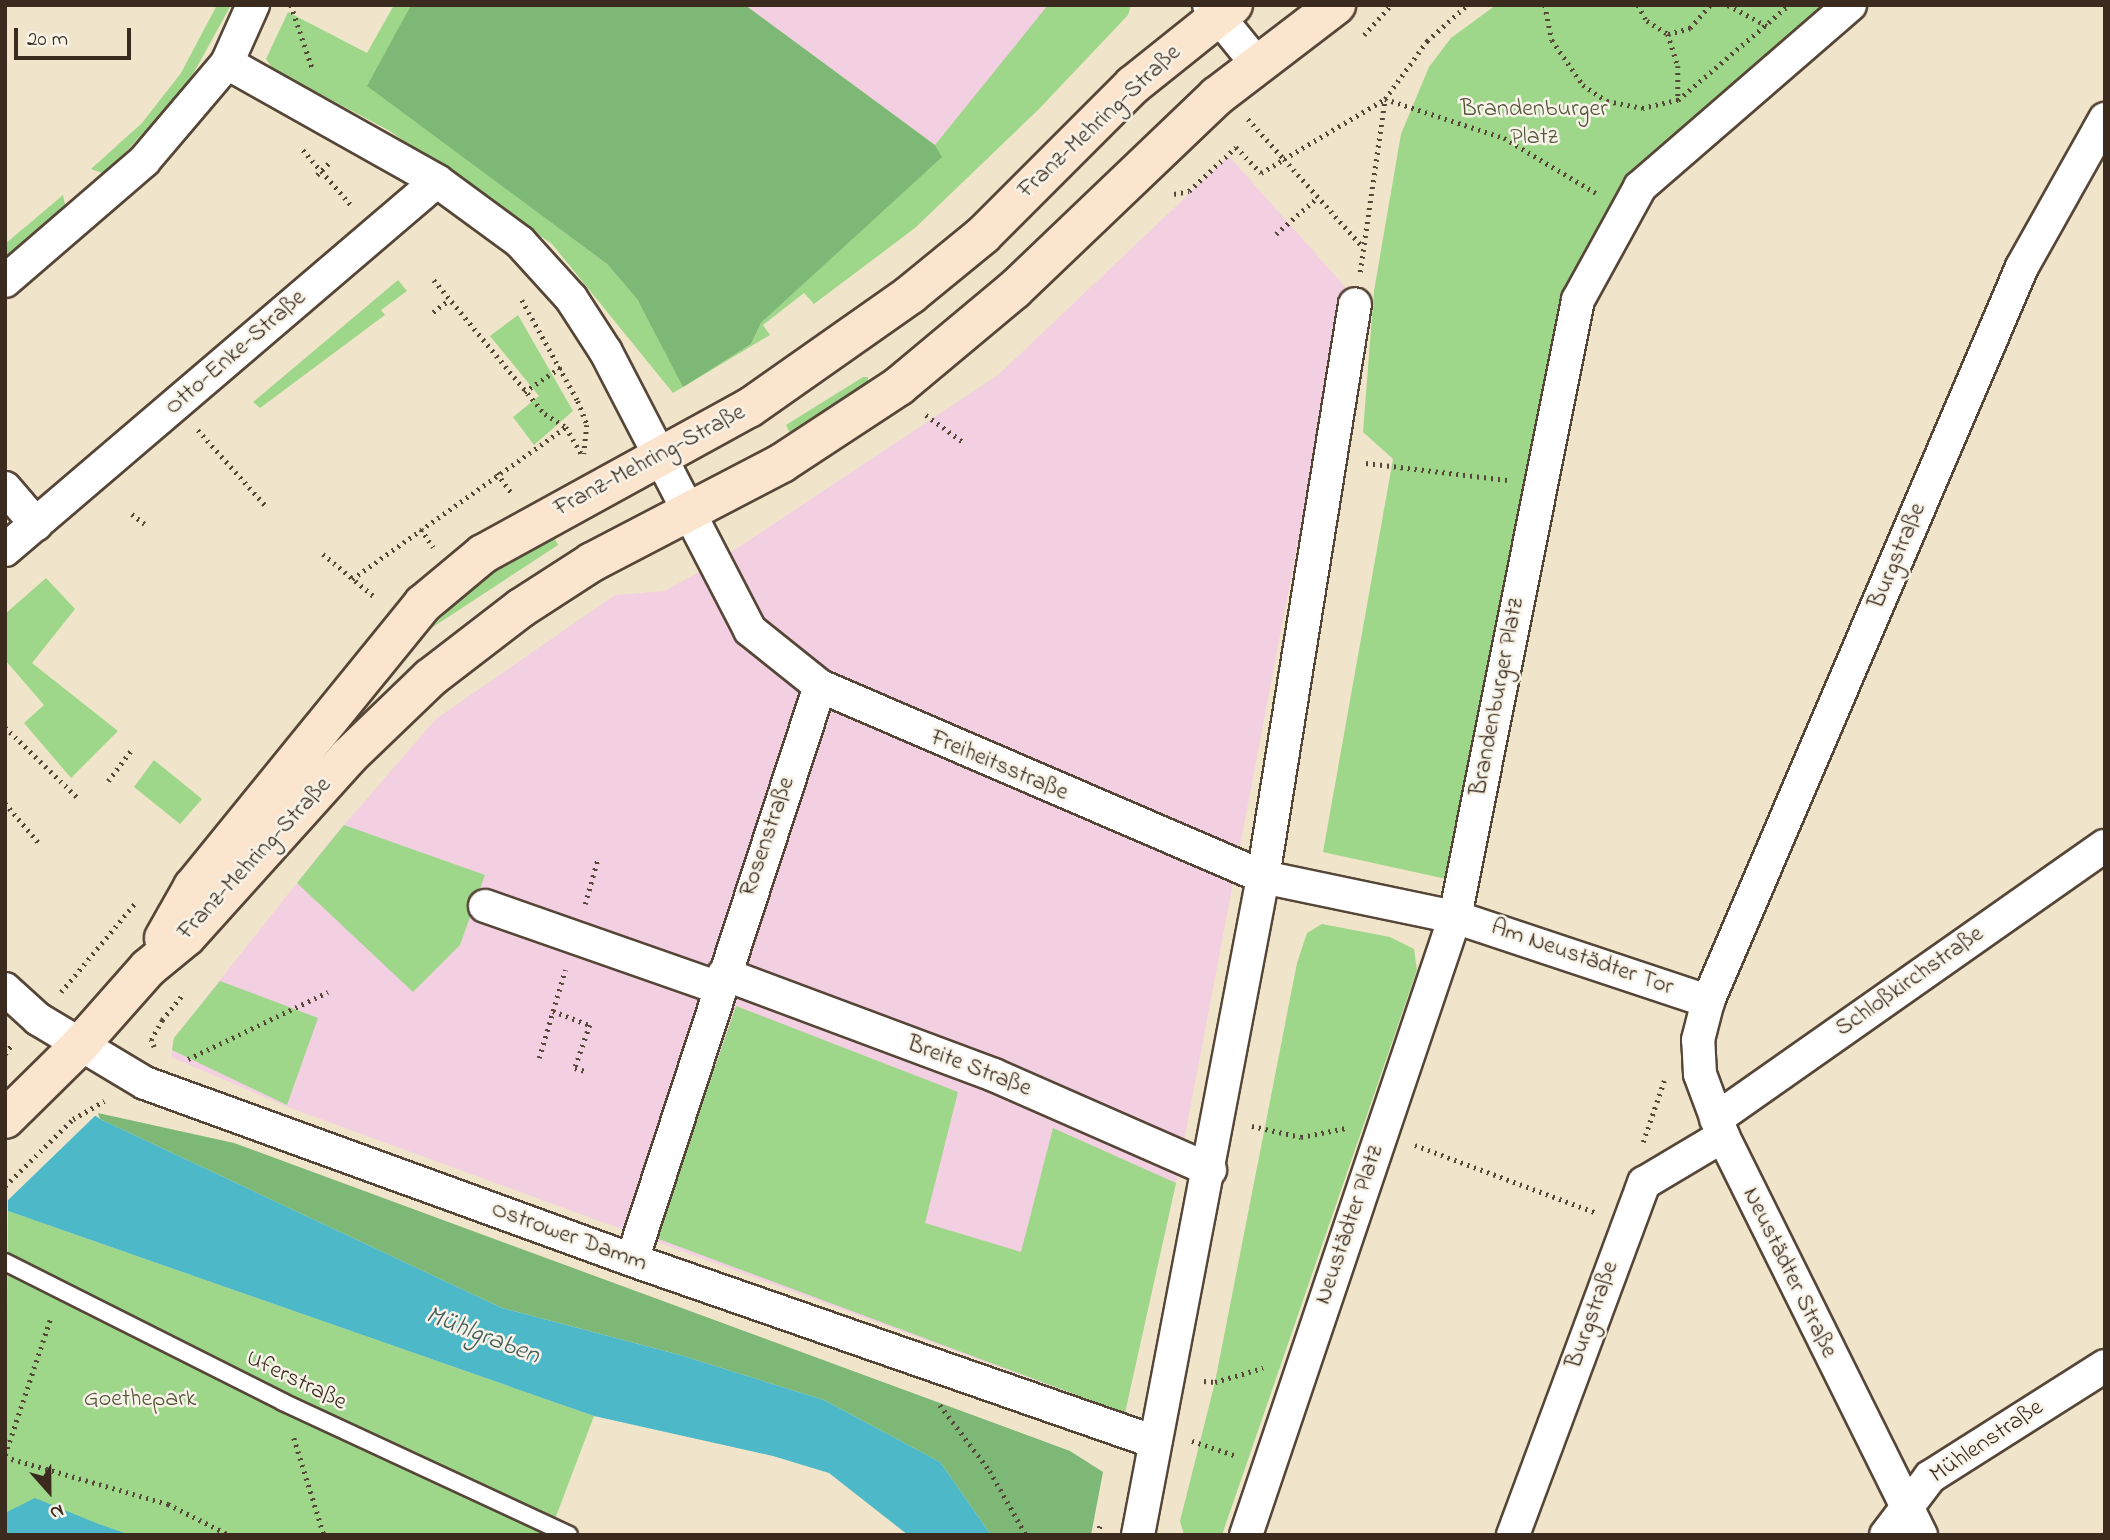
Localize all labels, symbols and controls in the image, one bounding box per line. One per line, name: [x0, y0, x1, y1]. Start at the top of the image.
scale bar: [18, 14, 135, 58]
text: 20 m: [27, 25, 68, 55]
street label: Franz-Mehring-Straße: [1013, 39, 1187, 205]
park label: Brandenburger Platz: [1460, 96, 1608, 152]
street label: Otto-Enke-Straße: [160, 284, 312, 422]
street label: Franz-Mehring-Straße: [550, 398, 750, 524]
street label: Burgstraße: [1863, 499, 1933, 613]
street label: Brandenburger Platz: [1465, 596, 1531, 798]
street label: Freiheitsstraße: [926, 724, 1072, 808]
street label: Franz-Mehring-Straße: [172, 772, 338, 946]
street label: Rosenstraße: [734, 773, 802, 901]
street label: Am Neustädter Tor: [1487, 913, 1677, 1003]
street label: Schloßkirchstraße: [1830, 920, 1990, 1044]
street label: Breite Straße: [903, 1030, 1035, 1104]
street label: Neustädter Platz: [1309, 1142, 1391, 1308]
street label: Neustädter Straße: [1735, 1183, 1843, 1363]
street label: Ostrower Damm: [487, 1195, 651, 1279]
street label: Burgstraße: [1560, 1257, 1626, 1373]
water label: Mühlgraben: [421, 1301, 543, 1373]
street label: Uferstraße: [241, 1344, 351, 1418]
park label: Goethepark: [84, 1386, 196, 1414]
street label: Mühlenstraße: [1925, 1394, 2049, 1490]
north arrow: [14, 1456, 84, 1526]
text: N: [46, 1496, 68, 1526]

